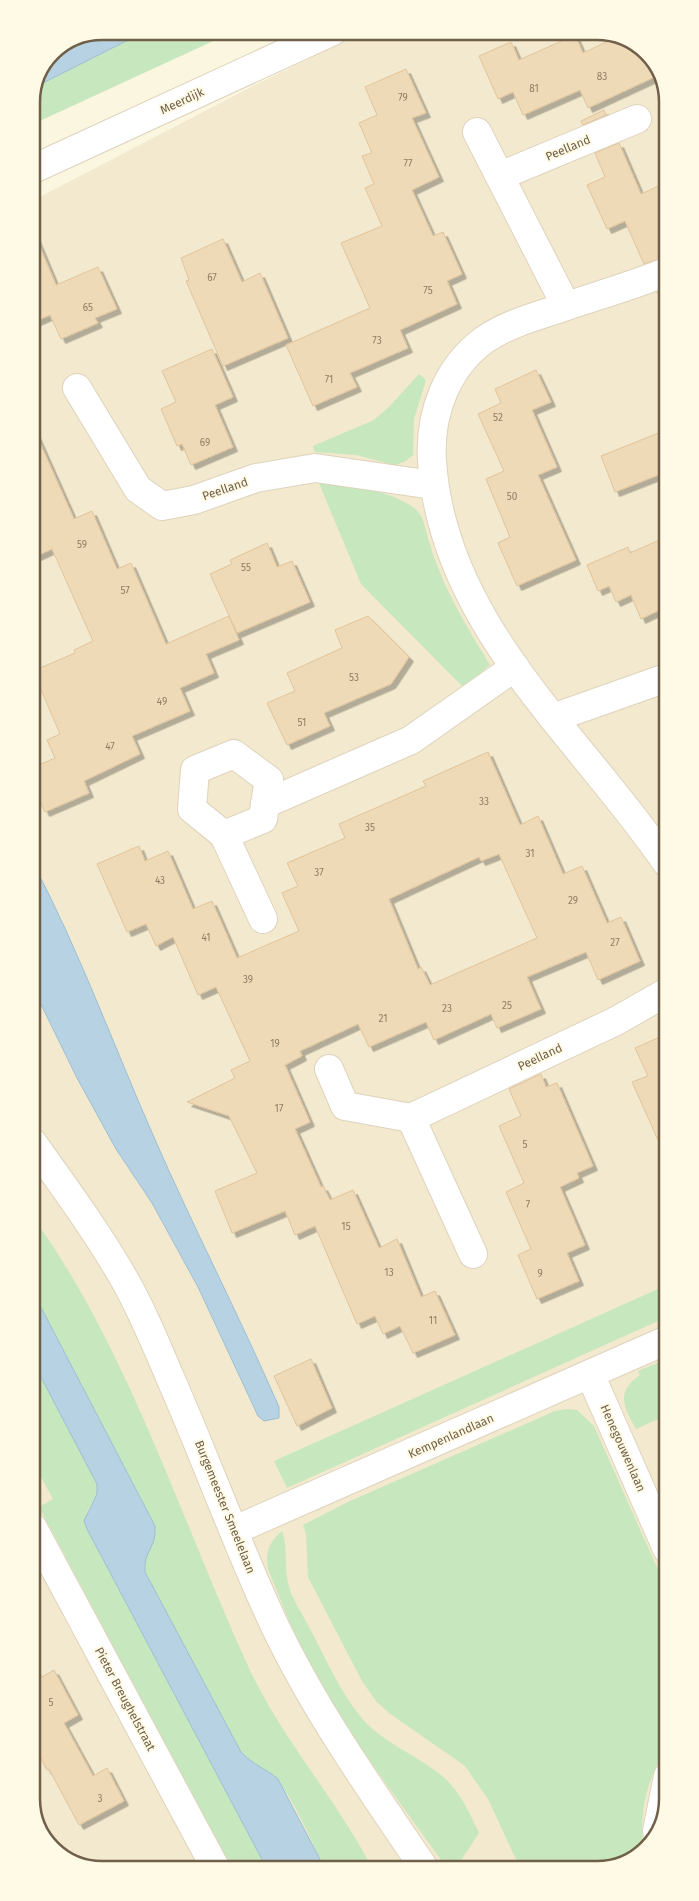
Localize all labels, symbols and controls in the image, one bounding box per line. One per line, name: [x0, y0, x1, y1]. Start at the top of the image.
house number: 83: [597, 71, 607, 83]
house number: 81: [529, 83, 539, 95]
street label: Meerdijk: [158, 84, 207, 117]
house number: 79: [398, 92, 408, 104]
street label: Peelland: [543, 132, 593, 164]
house number: 77: [404, 158, 413, 170]
house number: 67: [207, 272, 217, 284]
house number: 75: [423, 285, 433, 297]
house number: 65: [83, 302, 93, 314]
house number: 73: [372, 335, 382, 347]
house number: 71: [325, 374, 333, 386]
house number: 52: [493, 412, 503, 424]
house number: 69: [200, 437, 210, 449]
street label: Peelland: [200, 475, 250, 503]
house number: 50: [507, 491, 518, 503]
house number: 59: [77, 539, 87, 551]
house number: 55: [241, 562, 251, 574]
house number: 57: [120, 585, 130, 597]
house number: 53: [349, 672, 359, 684]
house number: 49: [157, 696, 167, 708]
house number: 51: [298, 717, 306, 729]
house number: 47: [105, 741, 115, 753]
house number: 33: [479, 796, 489, 808]
house number: 35: [365, 822, 375, 834]
house number: 31: [525, 848, 535, 860]
house number: 37: [314, 867, 324, 879]
house number: 43: [155, 875, 165, 887]
house number: 29: [568, 895, 578, 907]
house number: 41: [201, 932, 211, 944]
house number: 27: [610, 937, 620, 949]
house number: 39: [243, 974, 253, 986]
house number: 25: [502, 1000, 512, 1012]
house number: 23: [442, 1003, 452, 1015]
house number: 21: [378, 1013, 388, 1025]
house number: 19: [270, 1038, 280, 1050]
street label: Peelland: [516, 1041, 564, 1073]
house number: 17: [275, 1103, 284, 1115]
house number: 5: [522, 1139, 528, 1151]
house number: 7: [526, 1199, 531, 1211]
house number: 15: [341, 1221, 351, 1233]
house number: 13: [384, 1267, 394, 1279]
house number: 9: [537, 1268, 543, 1280]
house number: 11: [429, 1315, 437, 1327]
street label: Henegouwenlaan: [597, 1402, 649, 1494]
street label: Kempenlandlaan: [406, 1411, 496, 1461]
street label: Burgemeester Smeelelaan: [192, 1438, 258, 1576]
street label: Pieter Breughelstraat: [92, 1645, 159, 1754]
house number: 5: [48, 1697, 54, 1709]
house number: 3: [98, 1793, 103, 1805]

